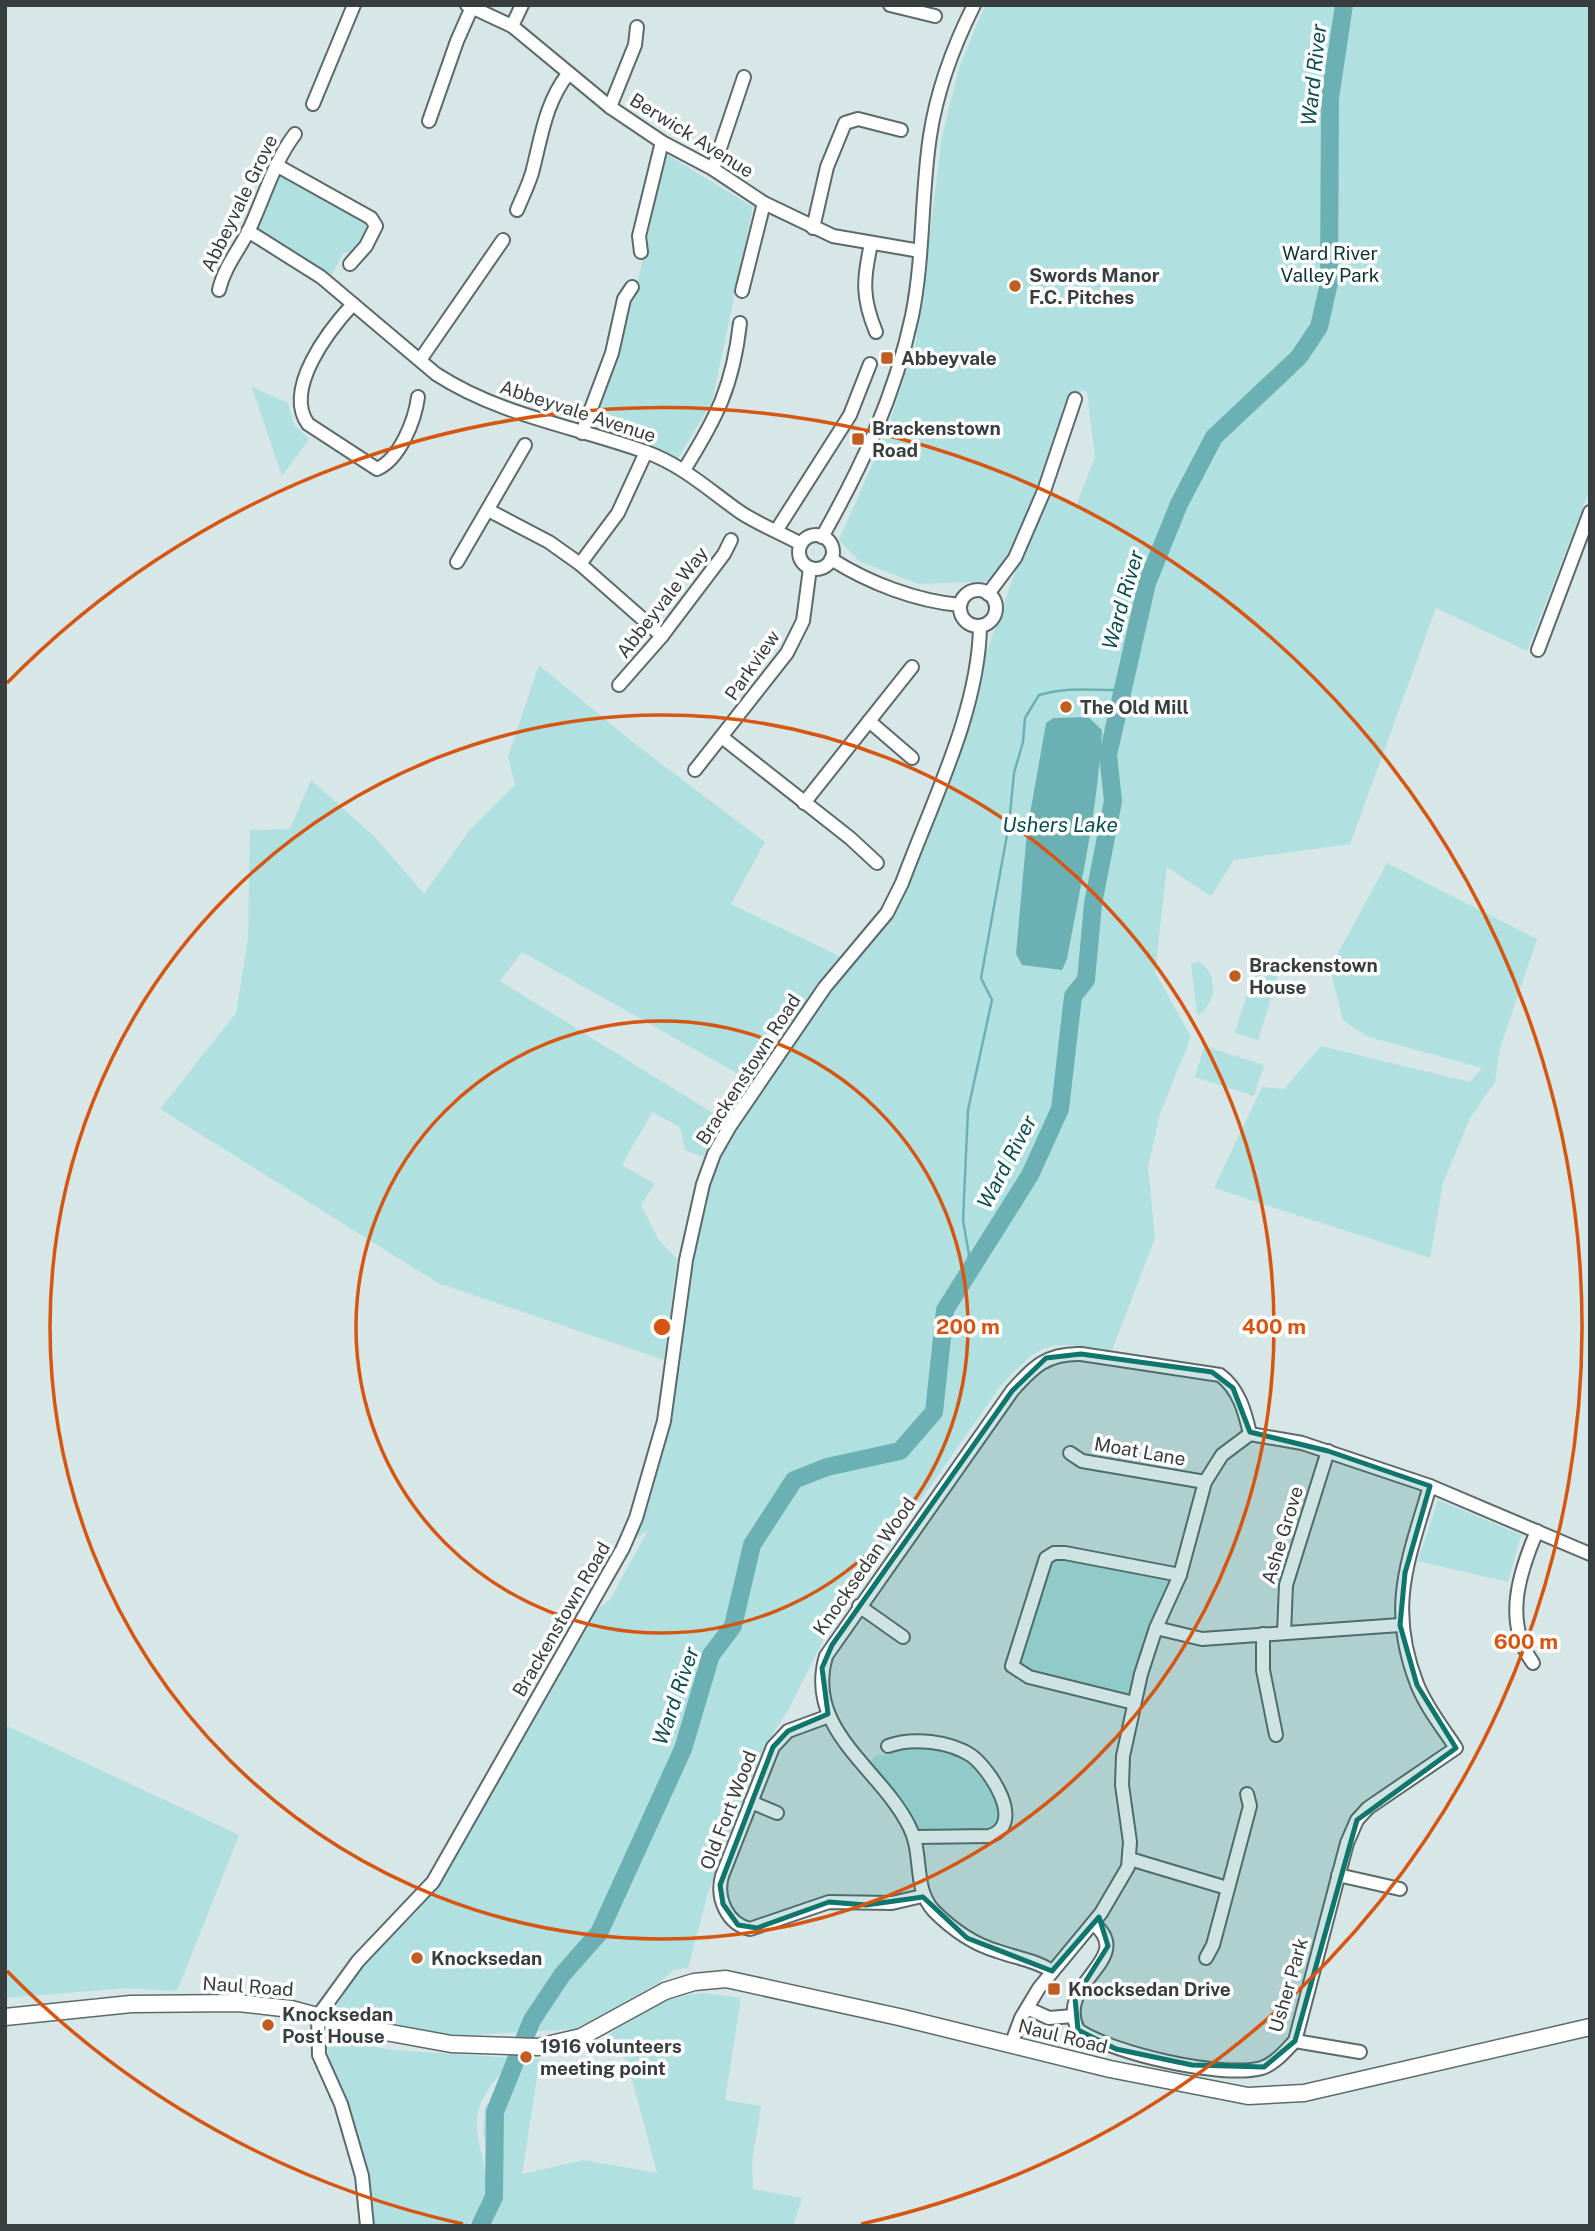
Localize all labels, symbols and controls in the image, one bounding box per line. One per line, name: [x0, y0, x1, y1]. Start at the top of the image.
water label: Ward River: [1296, 22, 1331, 127]
street label: Berwick Avenue: [626, 88, 758, 182]
street label: Abbeyvale Grove: [196, 131, 282, 275]
park label: Ward River Valley Park: [1280, 242, 1380, 286]
place label: Swords Manor F.C. Pitches: [1029, 264, 1160, 308]
marker: Swords Manor F.C. Pitches: [1007, 278, 1023, 294]
place label: Abbeyvale: [901, 347, 997, 369]
marker: Abbeyvale: [879, 350, 895, 366]
street label: Abbeyvale Avenue: [497, 375, 659, 447]
place label: Brackenstown Road: [872, 417, 1001, 461]
marker: Brackenstown Road: [850, 431, 866, 447]
street label: Abbeyvale Way: [612, 542, 712, 662]
water label: Ward River: [1096, 546, 1149, 652]
street label: Parkview: [720, 626, 784, 704]
place label: The Old Mill: [1080, 696, 1189, 718]
marker: The Old Mill: [1058, 699, 1074, 715]
water label: Ushers Lake: [1002, 812, 1118, 837]
place label: Brackenstown House: [1249, 954, 1378, 998]
marker: Brackenstown House: [1227, 968, 1243, 984]
street label: Brackenstown Road: [691, 990, 805, 1148]
water label: Ward River: [972, 1110, 1042, 1213]
text: 200 m: [936, 1314, 1000, 1339]
text: 400 m: [1242, 1314, 1306, 1339]
centre of rings: [650, 1315, 674, 1339]
street label: Moat Lane: [1093, 1432, 1187, 1470]
street label: Ashe Grove: [1257, 1484, 1307, 1586]
street label: Knocksedan Wood: [808, 1493, 920, 1639]
street label: Brackenstown Road: [508, 1538, 614, 1700]
text: 600 m: [1494, 1629, 1558, 1654]
water label: Ward River: [647, 1642, 704, 1748]
street label: Old Fort Wood: [695, 1747, 761, 1873]
street label: Usher Park: [1264, 1935, 1312, 2035]
place label: Knocksedan: [431, 1947, 542, 1969]
marker: Knocksedan: [409, 1950, 425, 1966]
street label: Naul Road: [202, 1972, 294, 2000]
place label: Knocksedan Drive: [1068, 1978, 1231, 2000]
marker: Knocksedan Drive: [1046, 1981, 1062, 1997]
place label: Knocksedan Post House: [282, 2003, 393, 2047]
street label: Naul Road: [1016, 2014, 1110, 2058]
marker: Knocksedan Post House: [260, 2017, 276, 2033]
place label: 1916 volunteers meeting point: [540, 2035, 682, 2079]
marker: 1916 volunteers meeting point: [518, 2049, 534, 2065]

